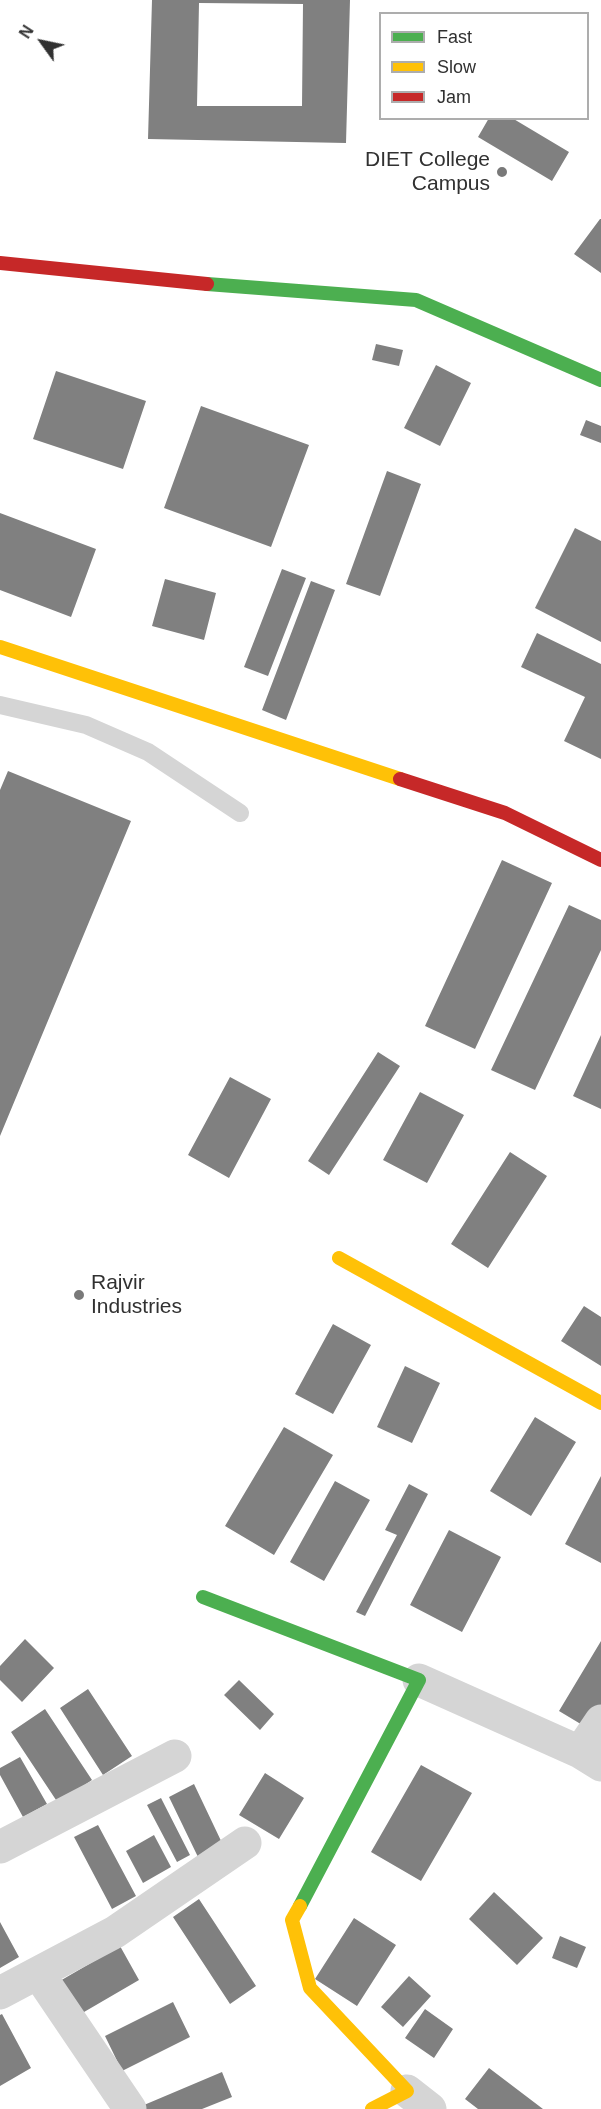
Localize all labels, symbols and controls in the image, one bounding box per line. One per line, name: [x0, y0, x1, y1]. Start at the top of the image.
north arrow: [12, 12, 72, 72]
legend: [379, 12, 589, 120]
text: N: [16, 22, 37, 41]
text: Fast: [437, 27, 472, 47]
text: Slow: [437, 57, 476, 77]
text: Jam: [437, 87, 471, 107]
place label: DIET College Campus: [365, 147, 490, 197]
marker: DIET College Campus: [495, 165, 509, 179]
place label: Rajvir Industries: [91, 1270, 182, 1320]
marker: Rajvir Industries: [72, 1288, 86, 1302]

